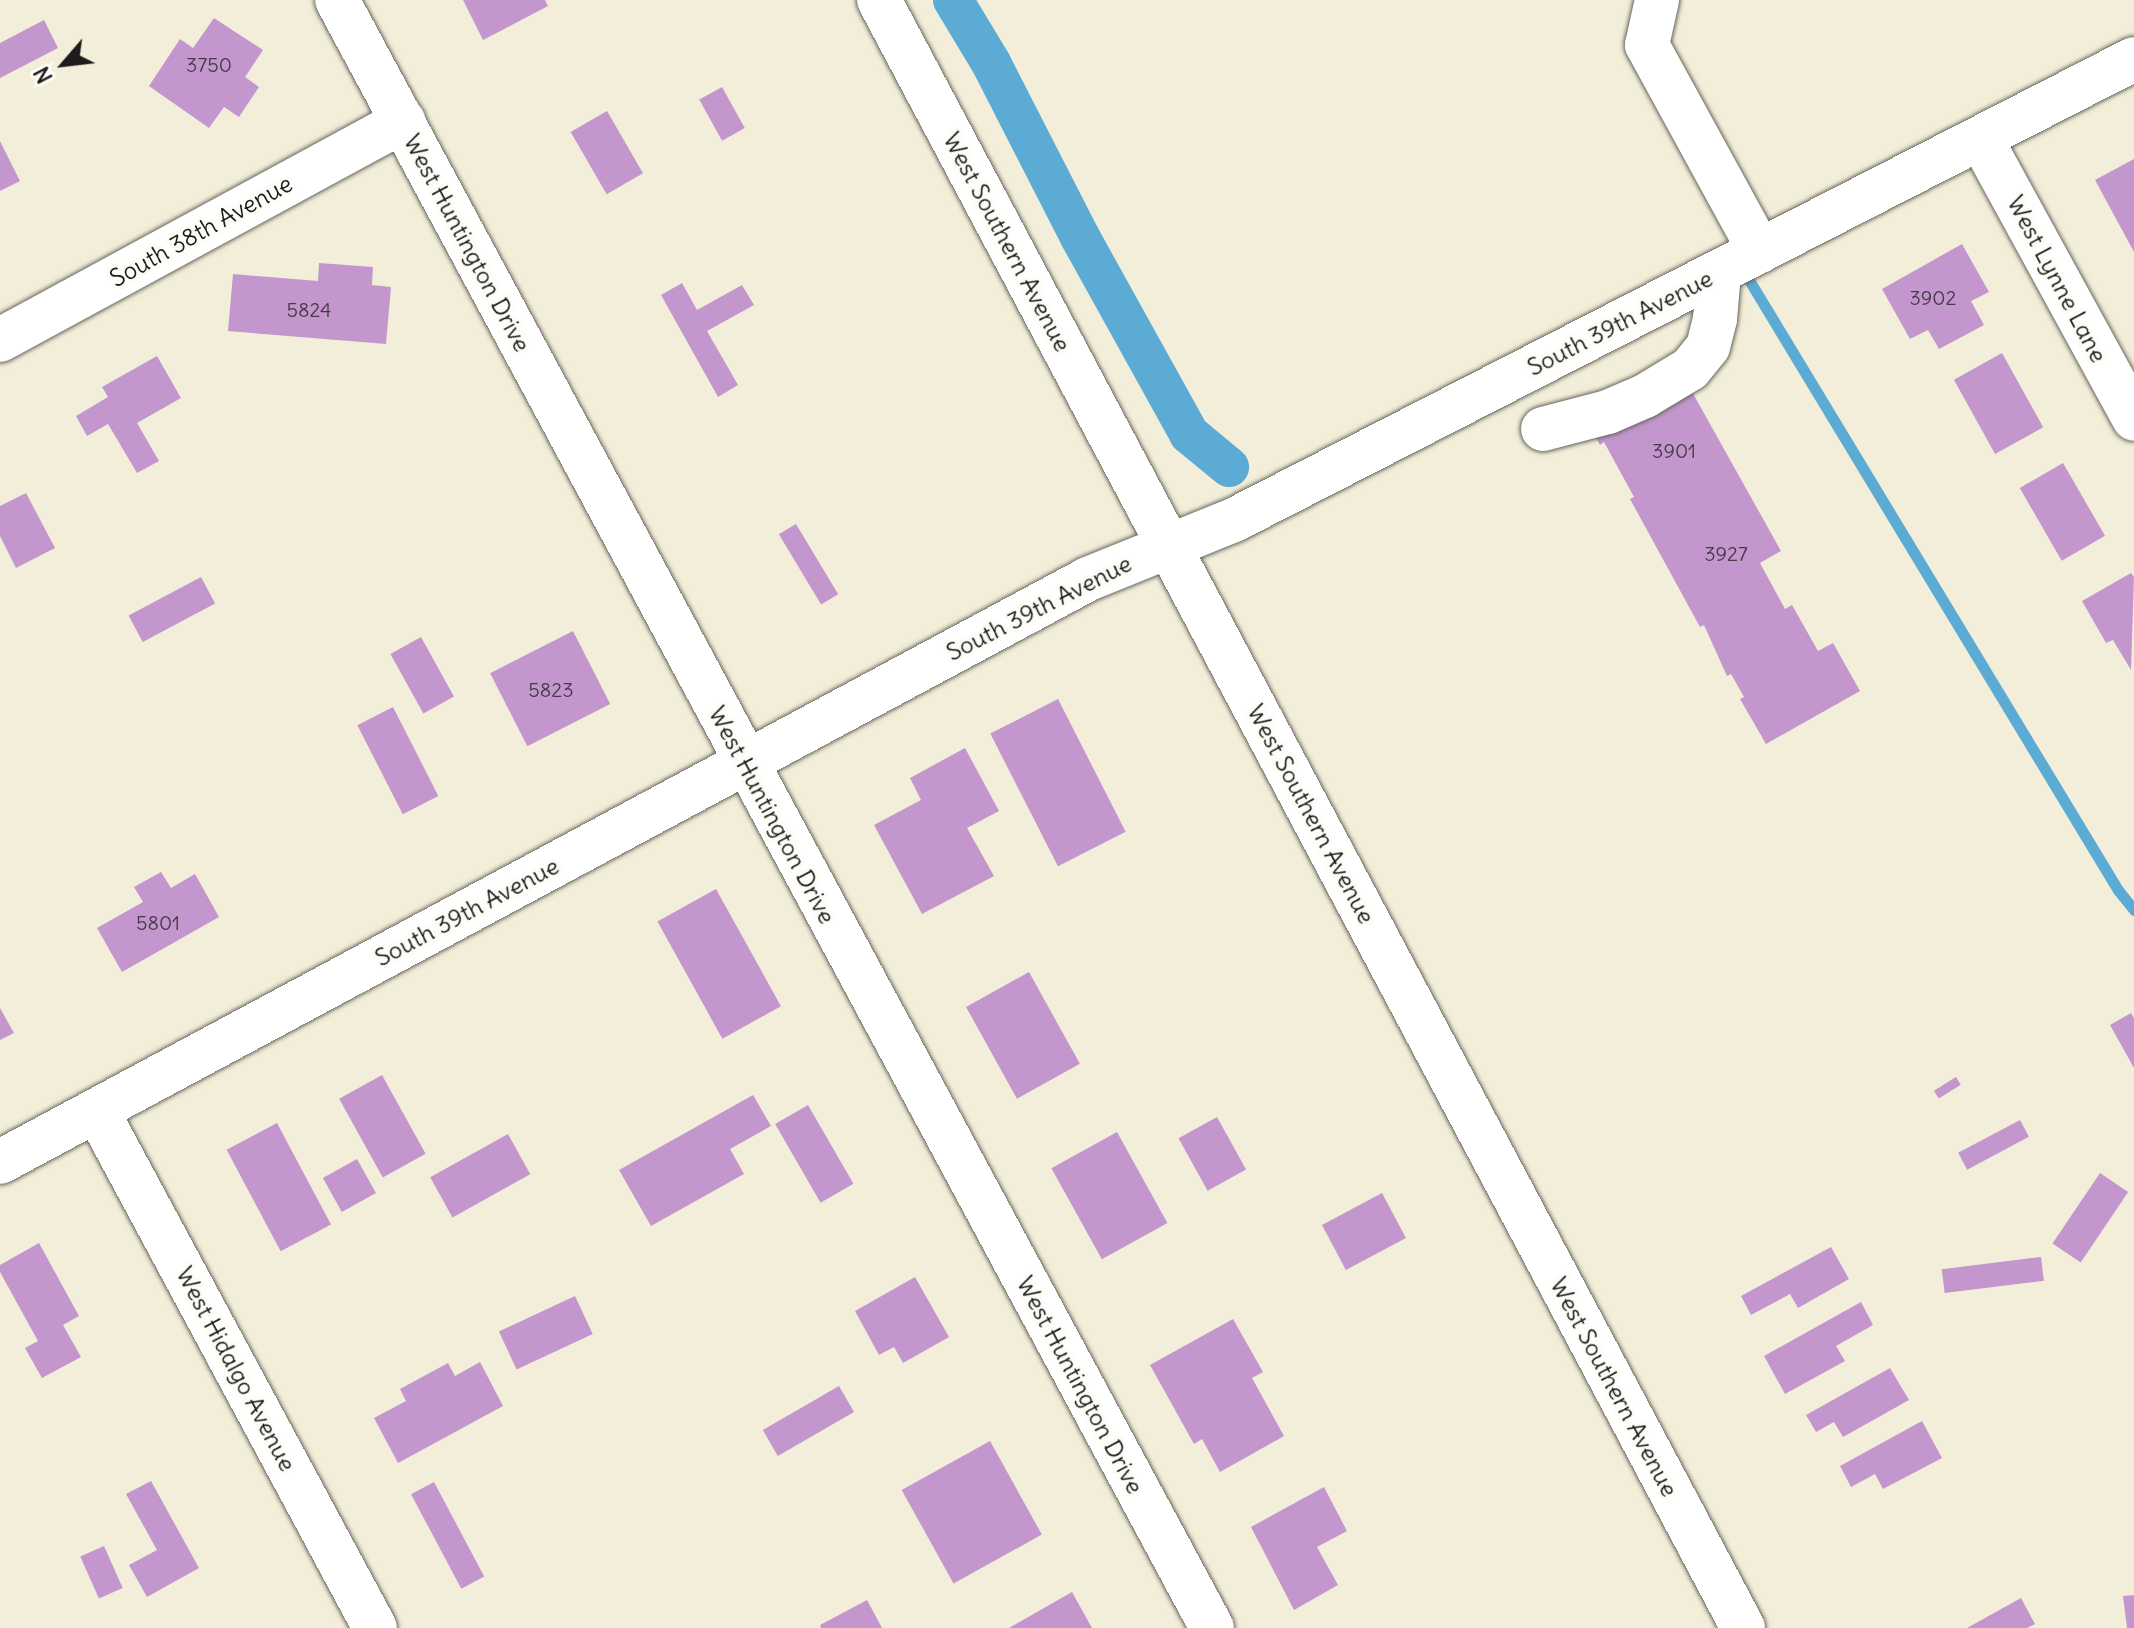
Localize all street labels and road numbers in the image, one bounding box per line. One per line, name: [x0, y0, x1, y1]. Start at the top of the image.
street label: West Southern Avenue: [937, 127, 1077, 357]
street label: West Huntington Drive: [397, 129, 537, 357]
street label: South 38th Avenue: [105, 169, 297, 293]
street label: West Lynne Lane: [2001, 191, 2113, 367]
street label: South 39th Avenue: [1523, 264, 1717, 382]
street label: South 39th Avenue: [942, 549, 1136, 667]
street label: West Southern Avenue: [1241, 699, 1381, 929]
street label: West Huntington Drive: [702, 701, 842, 929]
street label: South 39th Avenue: [370, 851, 564, 973]
street label: West Hidalgo Avenue: [170, 1262, 302, 1476]
street label: West Huntington Drive: [1010, 1271, 1150, 1499]
street label: West Southern Avenue: [1544, 1272, 1684, 1502]

